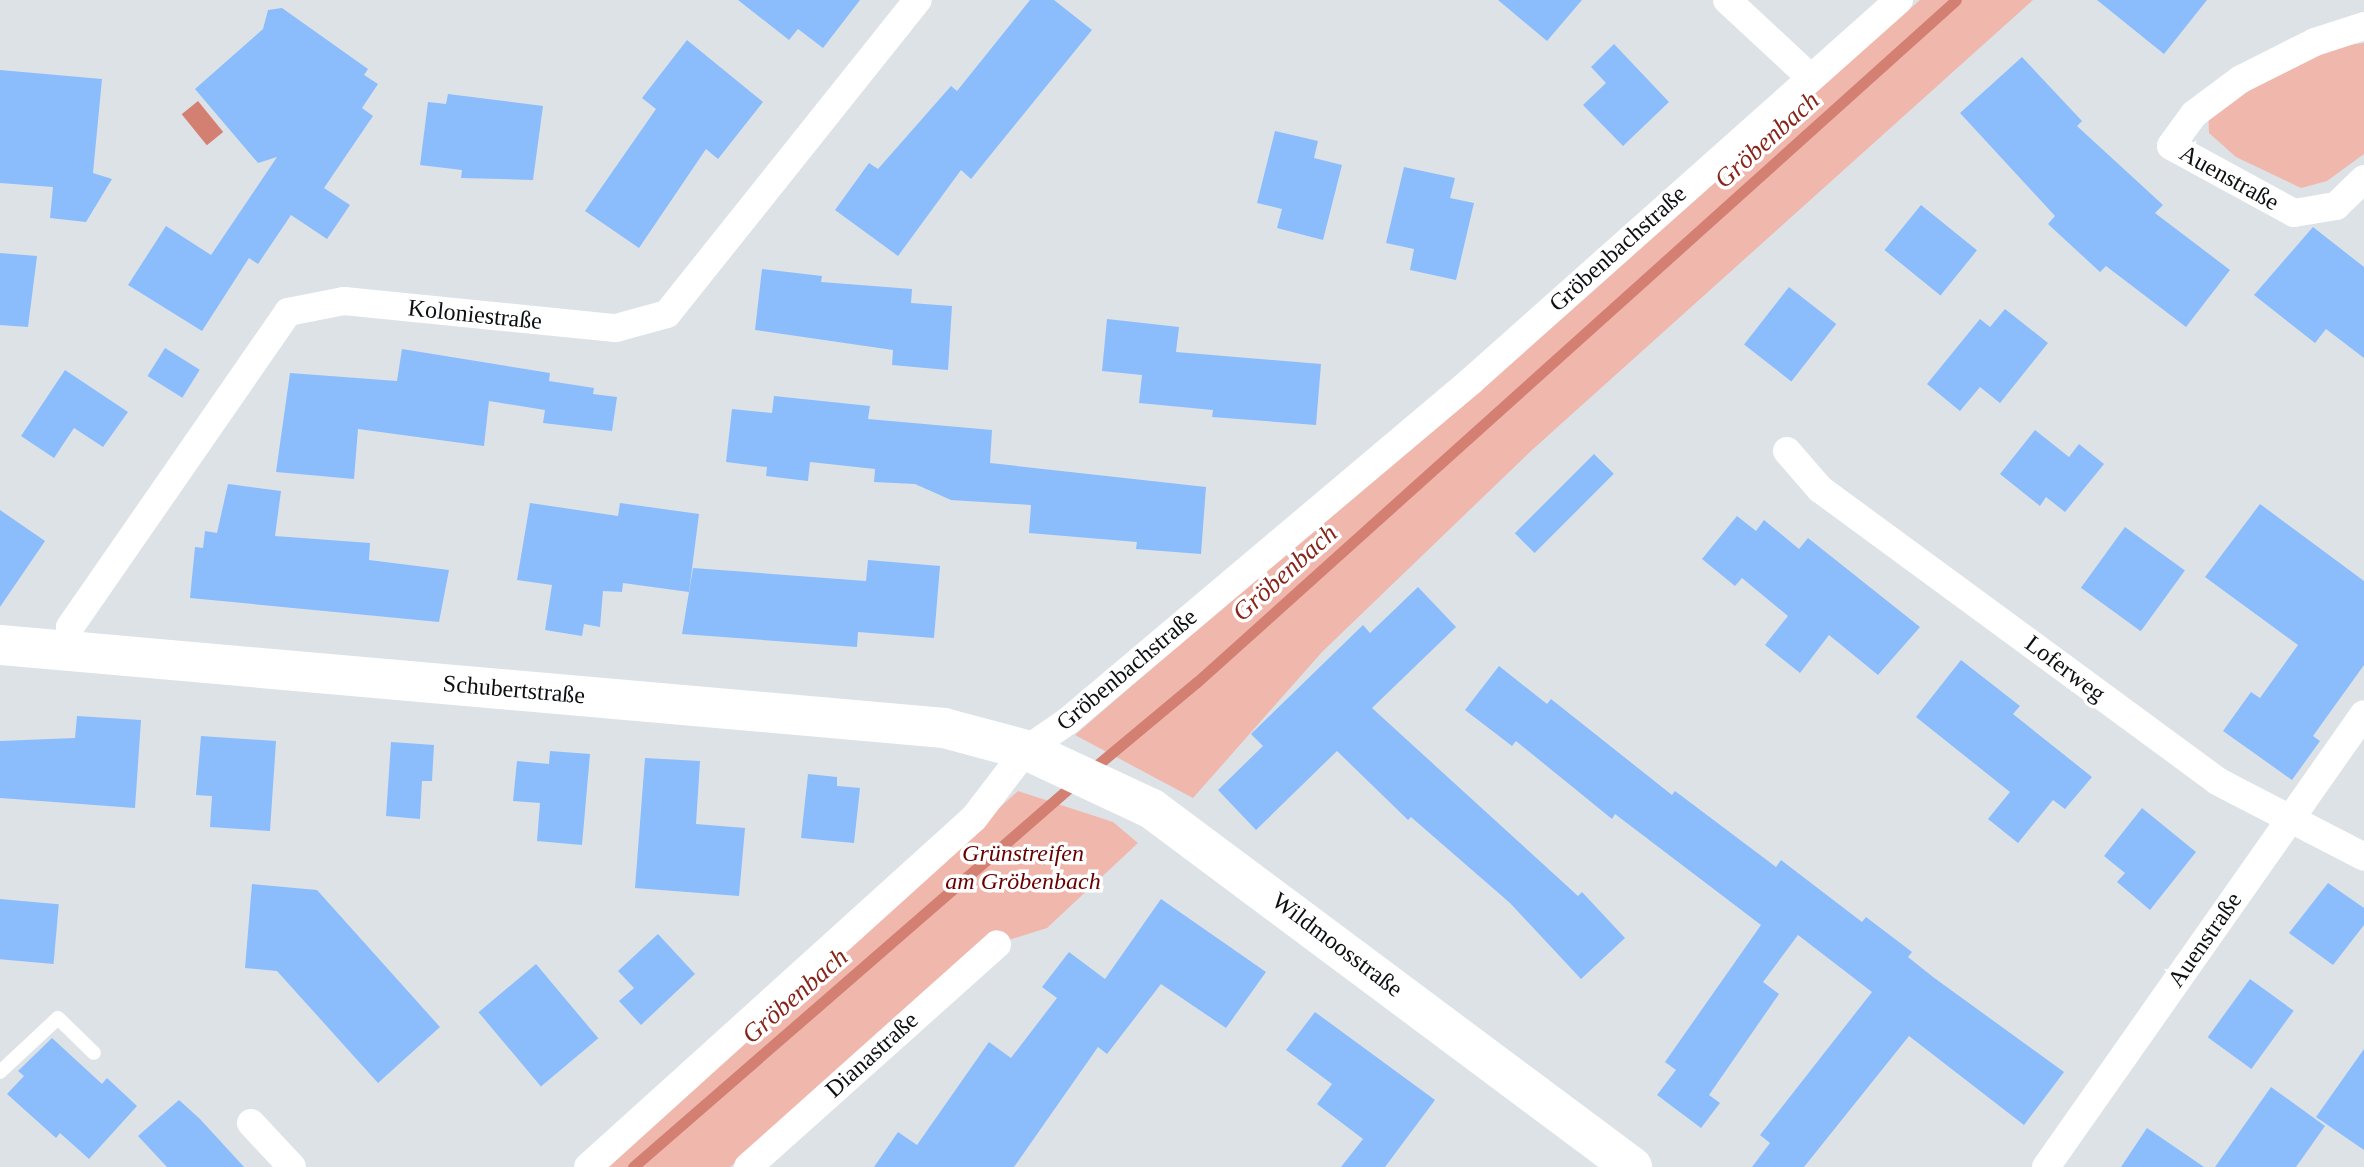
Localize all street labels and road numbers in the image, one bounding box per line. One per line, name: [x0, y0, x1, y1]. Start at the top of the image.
street label: Auenstraße: [2174, 139, 2284, 217]
street label: Gröbenbachstraße: [1543, 180, 1693, 318]
street label: Koloniestraße: [407, 294, 543, 336]
street label: Gröbenbachstraße: [1051, 603, 1203, 737]
street label: Loferweg: [2019, 629, 2111, 709]
street label: Schubertstraße: [442, 669, 586, 711]
street label: Wildmoosstraße: [1266, 886, 1408, 1004]
street label: Auenstraße: [2162, 887, 2248, 993]
street label: Dianastraße: [820, 1006, 924, 1104]

